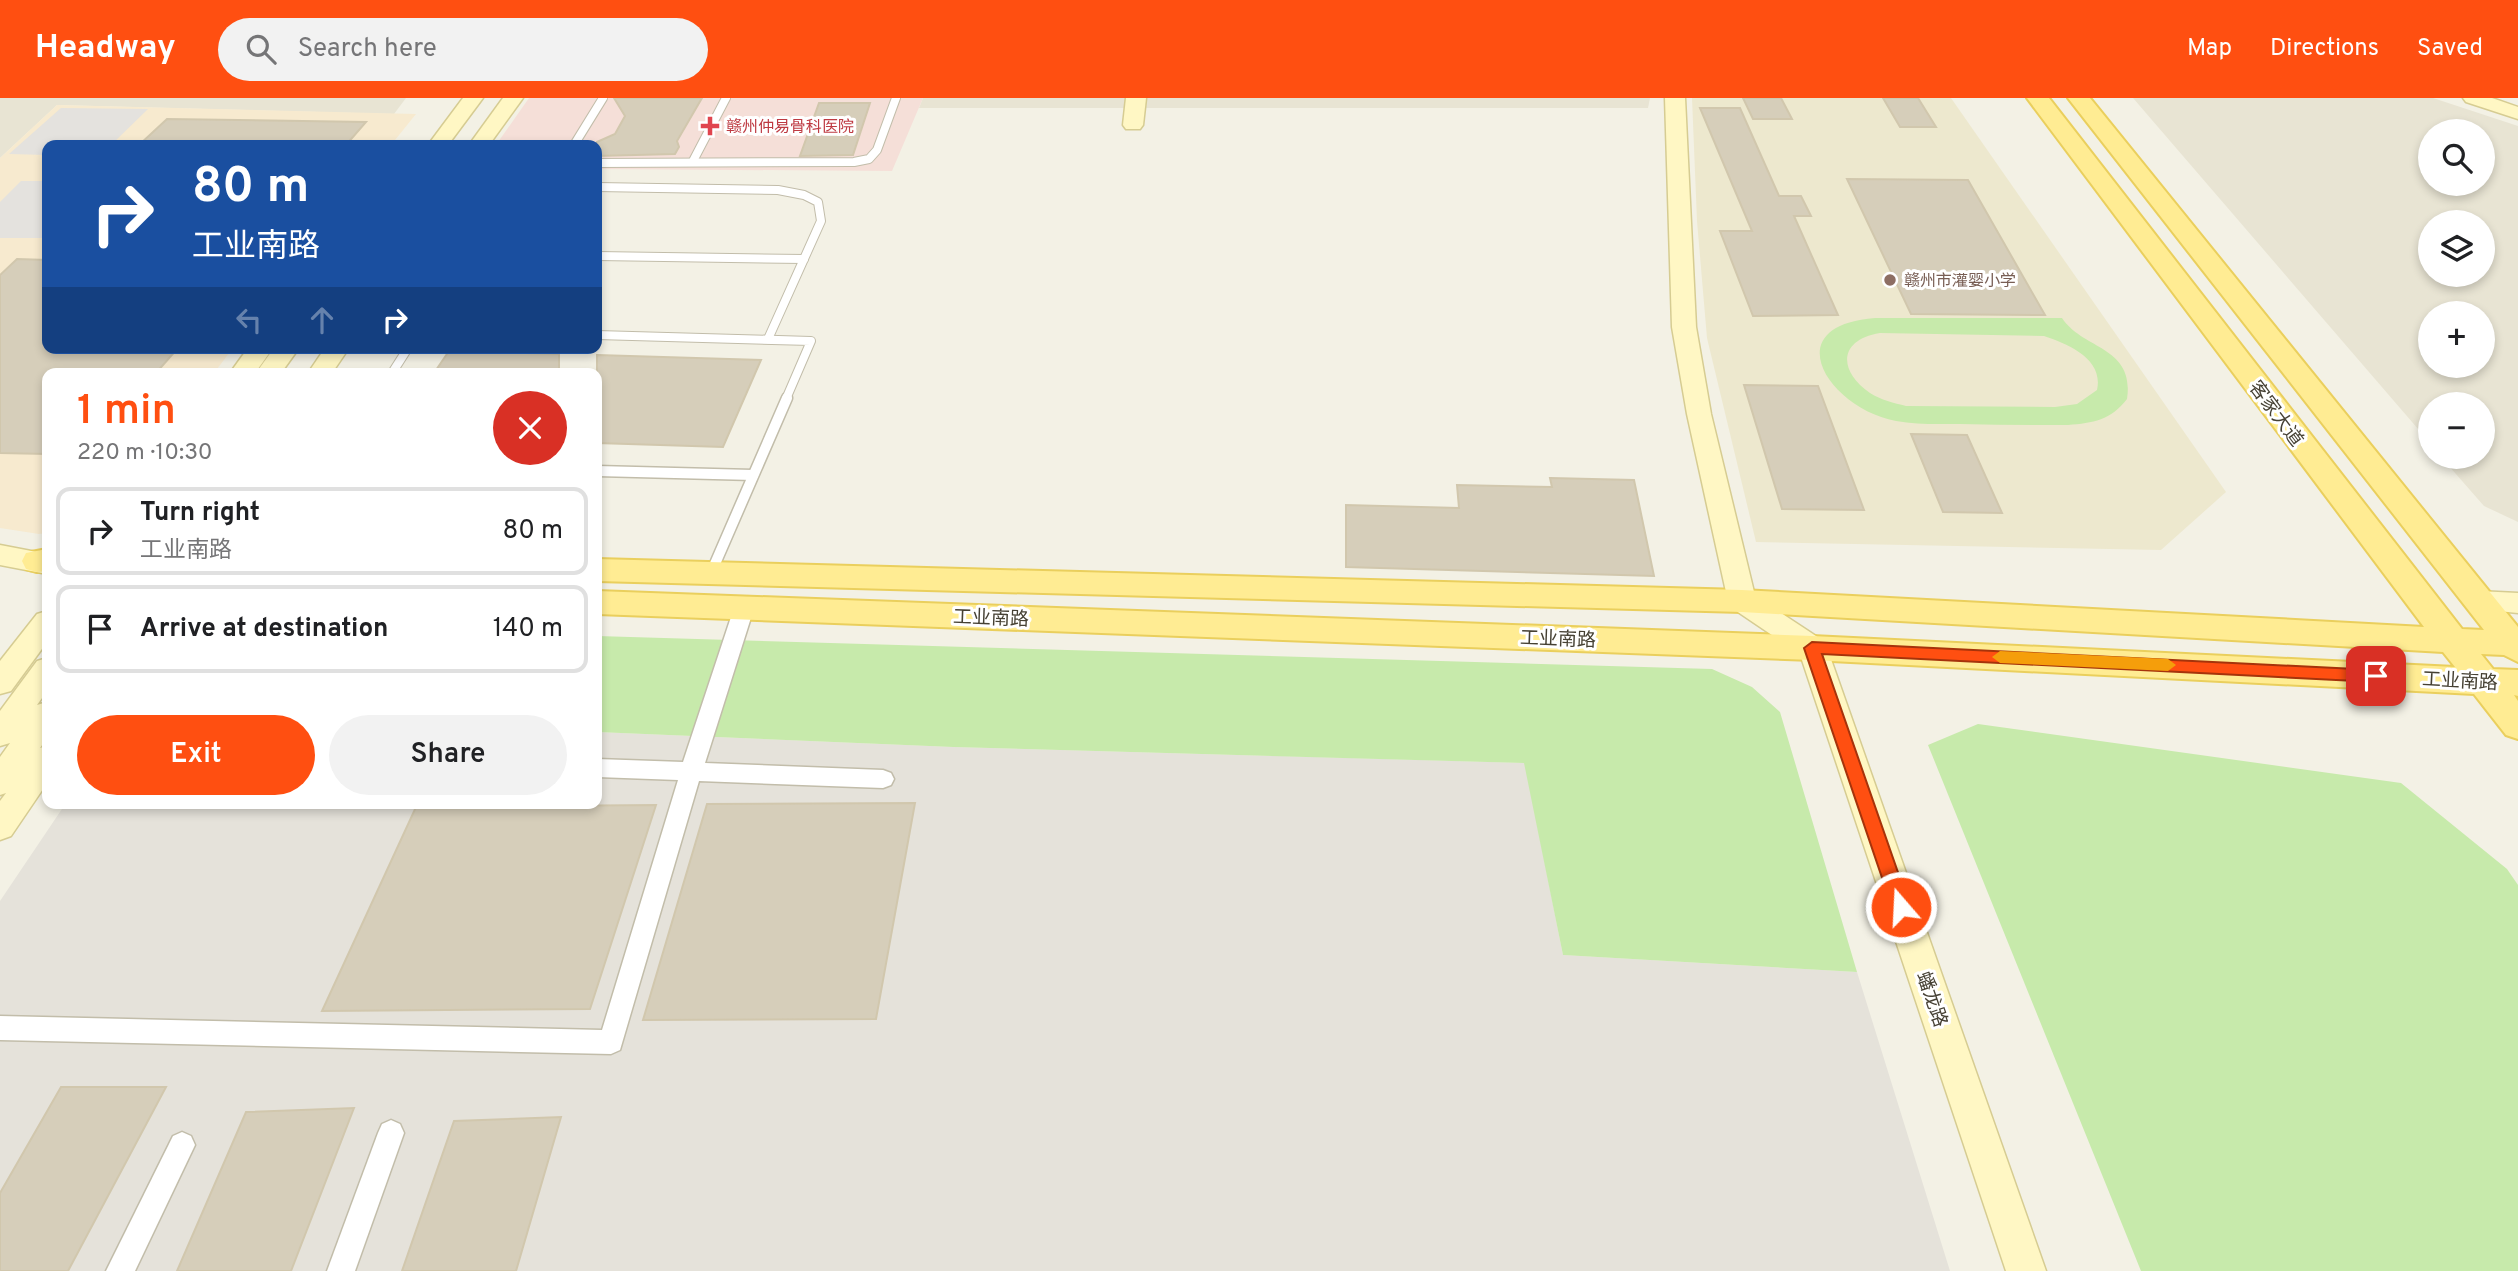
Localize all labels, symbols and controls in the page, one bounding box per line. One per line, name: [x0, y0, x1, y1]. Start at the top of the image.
search box: [218, 18, 708, 81]
text: Headway: [35, 28, 176, 70]
icon: search: [242, 30, 280, 68]
text: Search here: [298, 33, 437, 66]
text: Map: [2187, 34, 2232, 64]
text: Directions: [2270, 34, 2379, 64]
text: Saved: [2417, 34, 2483, 64]
marker: 赣州仲易骨科医院: [700, 116, 720, 136]
place label: 赣州仲易骨科医院: [726, 117, 854, 138]
map controls: [2418, 119, 2495, 469]
button: search: [2418, 119, 2495, 196]
text: 80 m: [192, 158, 309, 220]
icon: right: [77, 168, 168, 259]
button: layers: [2418, 210, 2495, 287]
text: 工业南路: [192, 228, 320, 268]
place label: 赣州市灌婴小学: [1904, 271, 2016, 292]
marker: 赣州市灌婴小学: [1882, 272, 1898, 288]
icon: left: [230, 301, 268, 339]
icon: ahead: [303, 301, 341, 339]
icon: right: [376, 301, 414, 339]
button: +: [2418, 301, 2495, 378]
street label: 客家大道: [2243, 377, 2308, 452]
text: 1 min: [77, 386, 176, 439]
button: close: [493, 391, 567, 465]
button: −: [2418, 392, 2495, 469]
text: 220 m · 10:30: [77, 439, 213, 468]
text: Turn right: [140, 497, 260, 530]
icon: right: [81, 512, 119, 550]
text: 80 m: [503, 515, 563, 548]
text: 工业南路: [140, 537, 232, 566]
street label: 工业南路: [953, 606, 1029, 632]
icon: arrive: [81, 610, 119, 648]
text: Arrive at destination: [140, 613, 388, 646]
text: 140 m: [493, 613, 563, 646]
street label: 工业南路: [1520, 627, 1596, 653]
pin: [2346, 646, 2406, 706]
icon: arrive: [2357, 657, 2395, 695]
street label: 工业南路: [2421, 668, 2498, 696]
button: Exit: [77, 715, 315, 795]
button: Share: [329, 715, 567, 795]
position arrow: [1864, 870, 1938, 944]
street label: 蟠龙路: [1910, 969, 1952, 1031]

